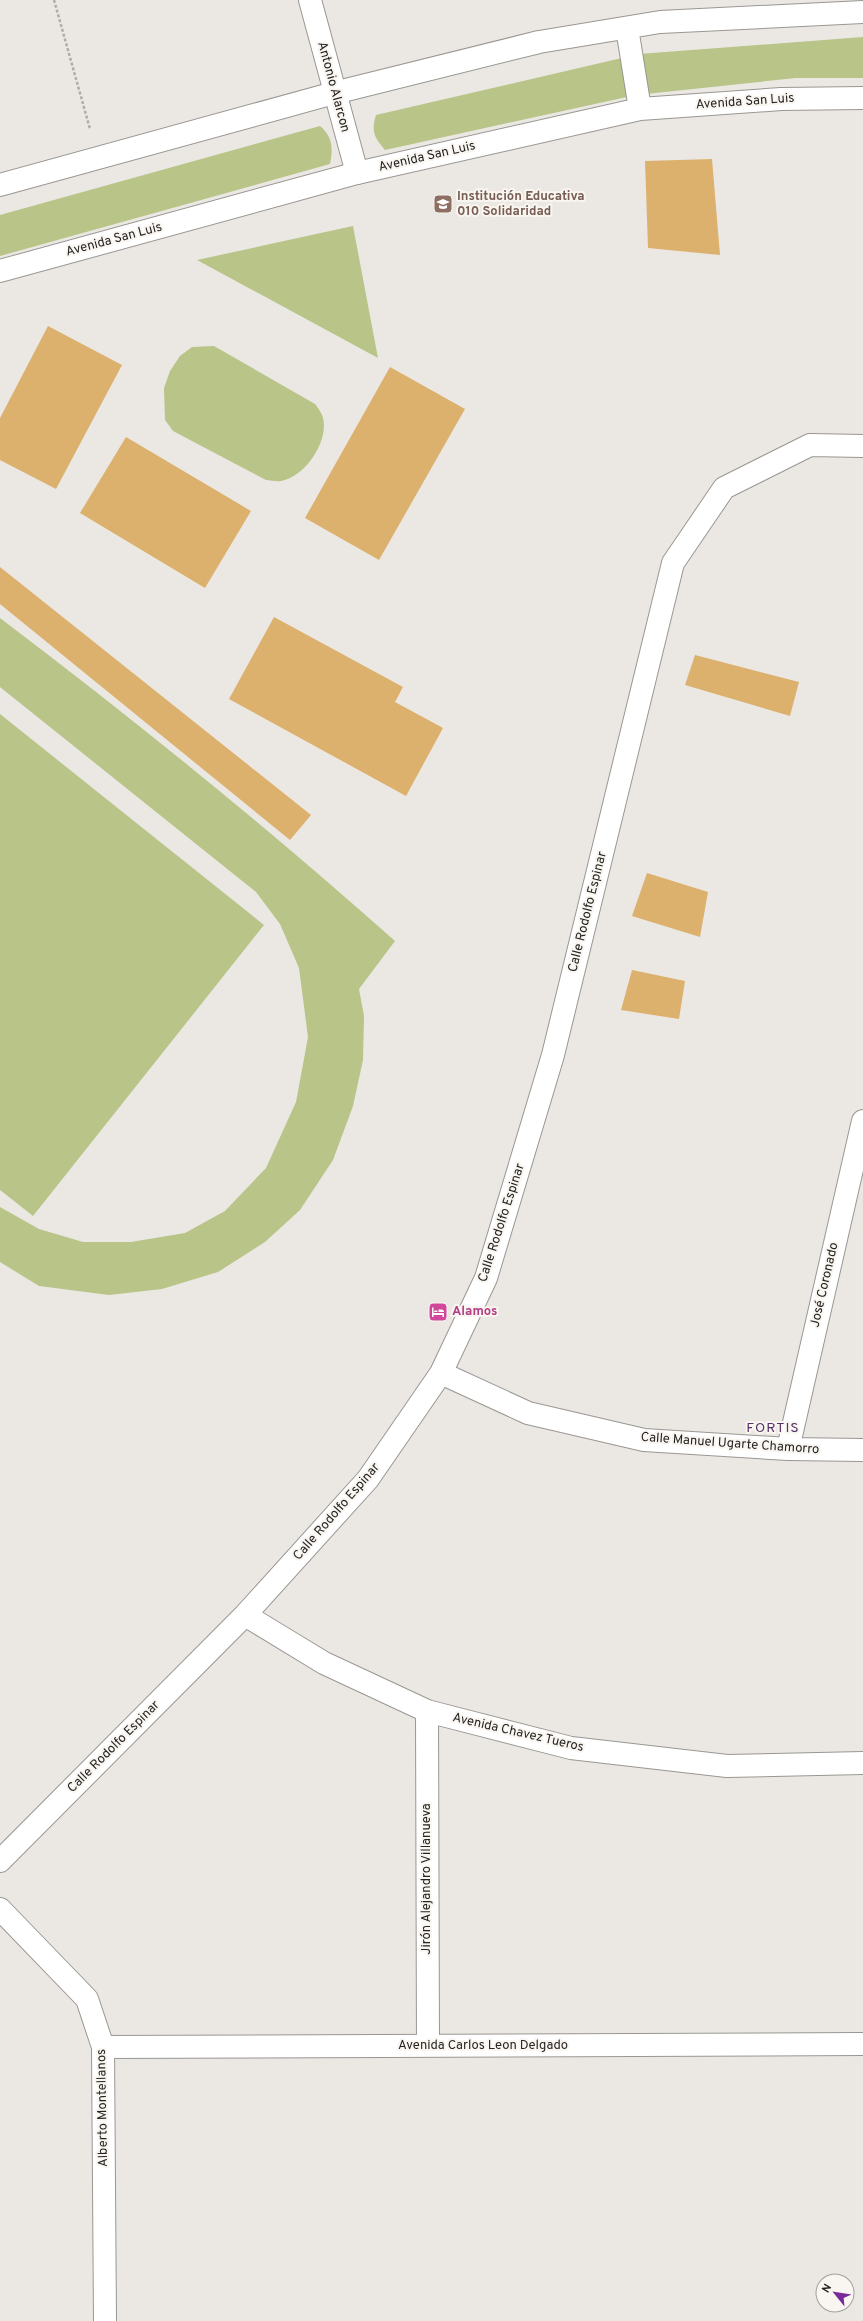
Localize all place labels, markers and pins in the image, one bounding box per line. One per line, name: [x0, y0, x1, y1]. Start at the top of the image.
place label: Institución Educativa 010 Solidaridad: [457, 189, 585, 220]
school or university icon: Institución Educativa 010 Solidaridad: [432, 193, 454, 215]
hotel icon: Alamos: [427, 1301, 449, 1323]
place label: Alamos: [452, 1304, 498, 1320]

